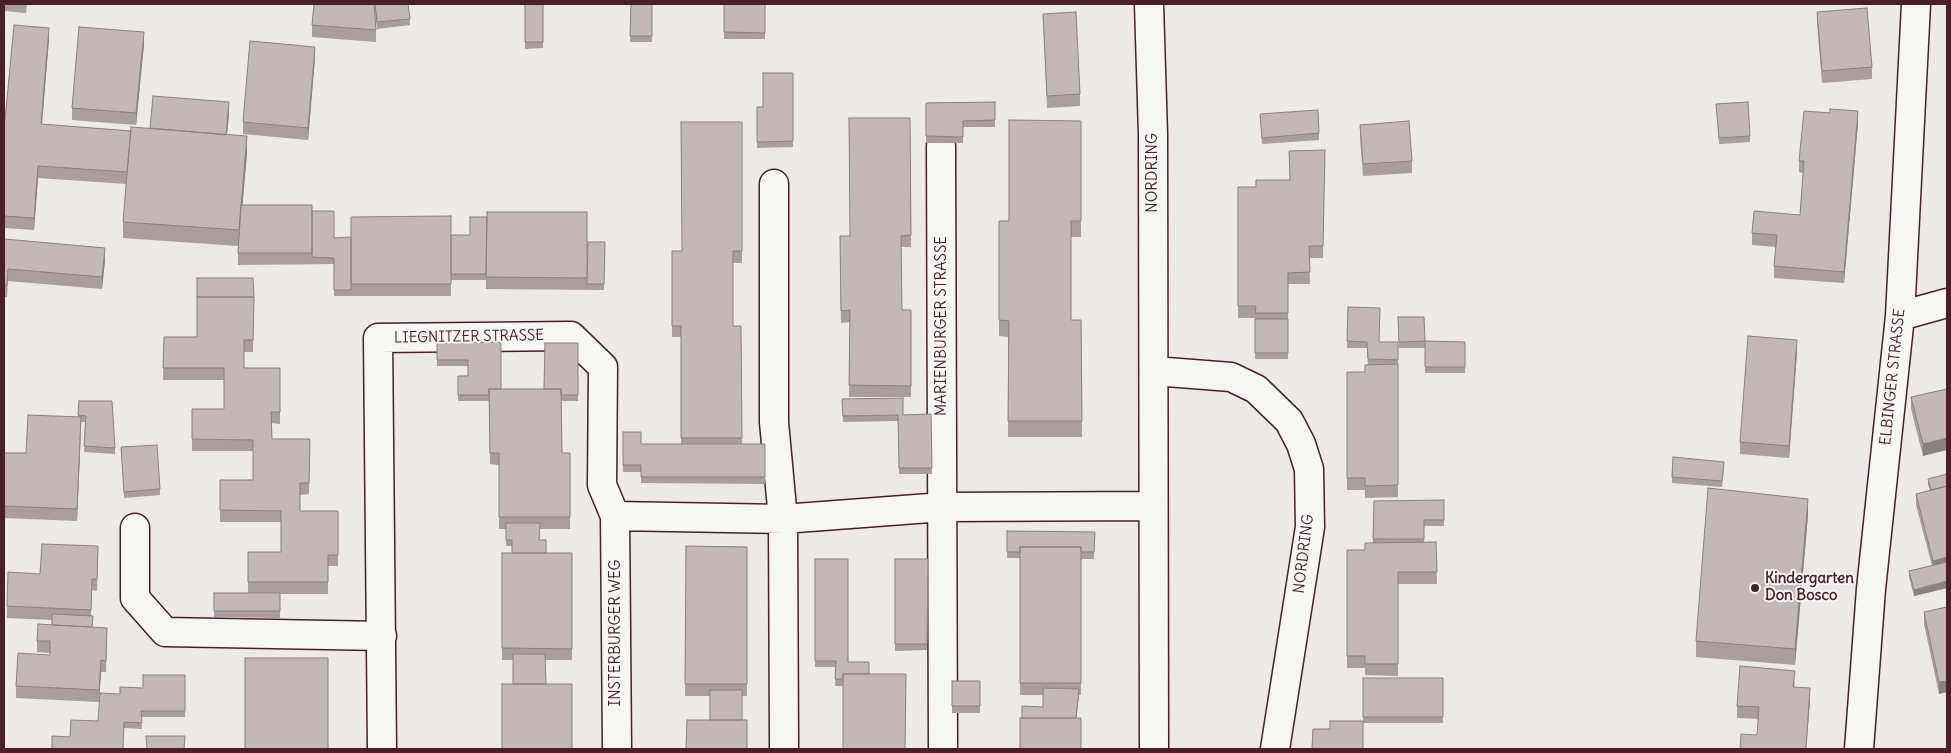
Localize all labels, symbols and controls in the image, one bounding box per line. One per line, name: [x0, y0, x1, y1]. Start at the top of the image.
street label: NORDRING: [1144, 133, 1162, 213]
street label: MARIENBURGER STRASSE: [933, 236, 951, 416]
street label: ELBINGER STRASSE: [1877, 308, 1909, 446]
street label: LIEGNITZER STRASSE: [394, 327, 544, 347]
street label: NORDRING: [1290, 513, 1318, 595]
street label: INSTERBURGER WEG: [607, 560, 625, 706]
place label: Kindergarten Don Bosco: [1765, 570, 1854, 605]
marker: Kindergarten Don Bosco: [1749, 582, 1761, 594]

